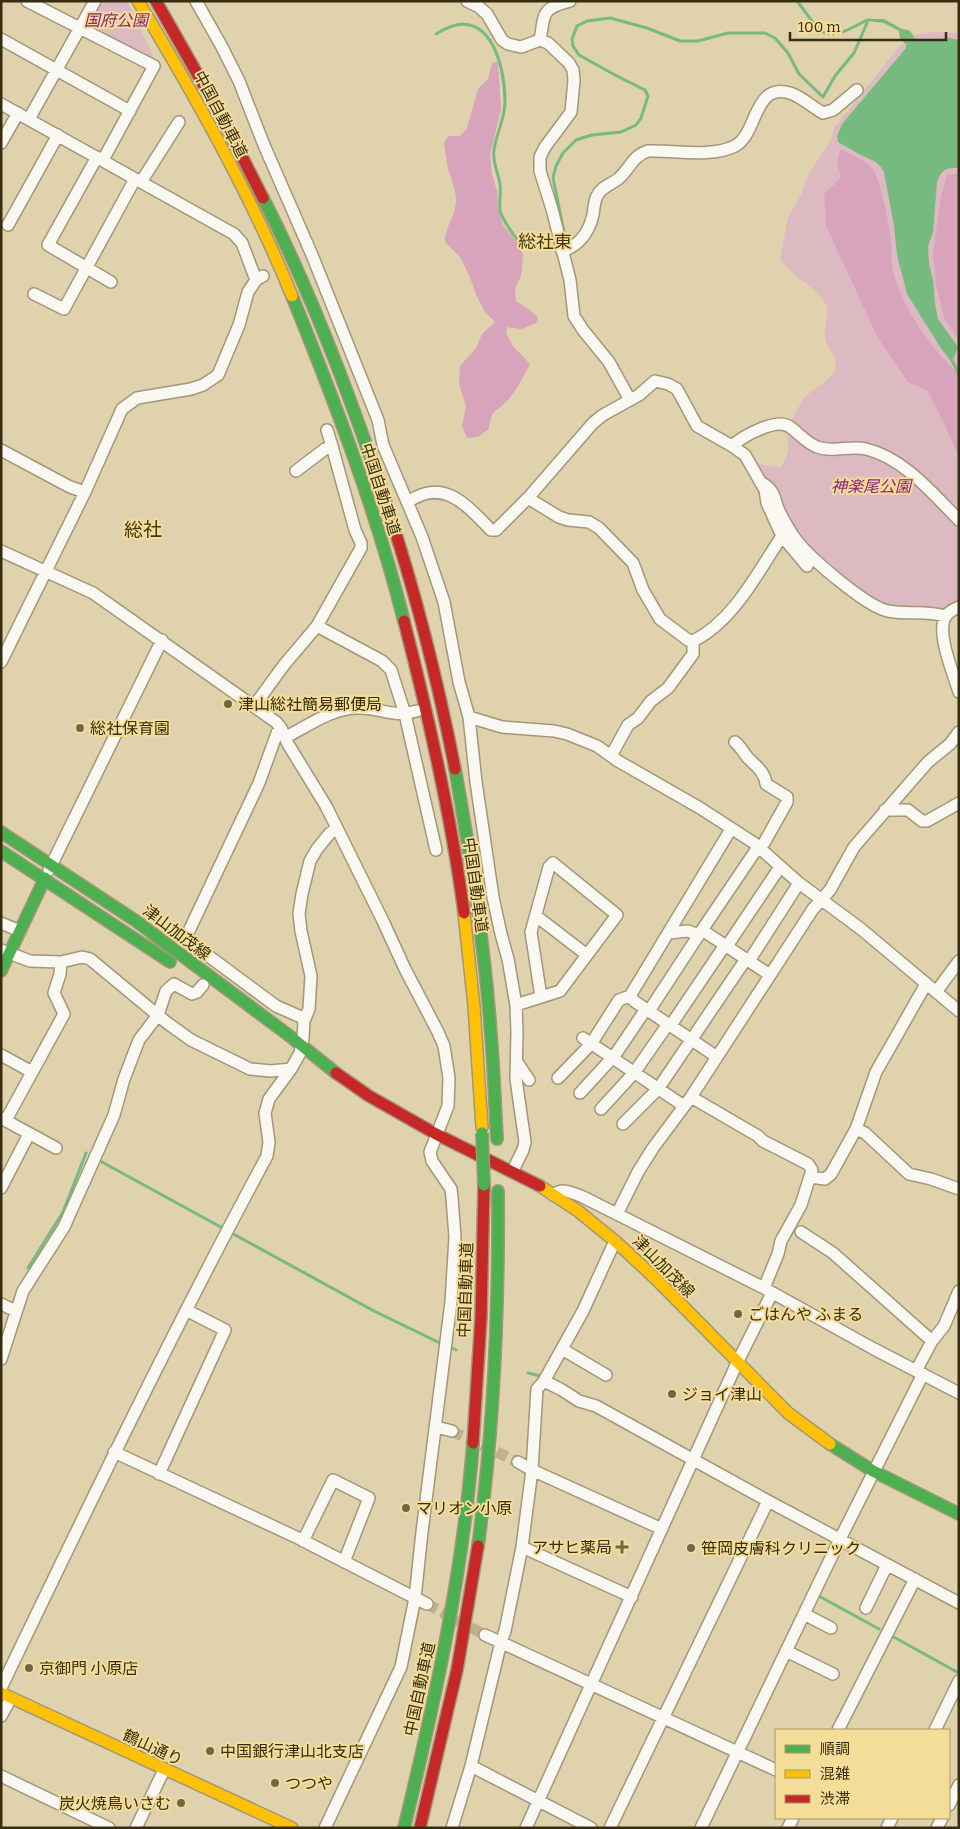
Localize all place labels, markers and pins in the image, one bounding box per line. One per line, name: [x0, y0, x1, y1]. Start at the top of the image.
place label: 津山総社簡易郵便局: [238, 695, 382, 714]
marker: 津山総社簡易郵便局: [222, 698, 234, 710]
place label: 総社保育園: [90, 719, 170, 738]
marker: 総社保育園: [74, 722, 86, 734]
place label: ごはんや ふまる: [748, 1305, 863, 1324]
marker: ごはんや ふまる: [732, 1308, 744, 1320]
place label: ジョイ津山: [682, 1385, 762, 1404]
marker: ジョイ津山: [666, 1388, 678, 1400]
place label: マリオン小原: [416, 1499, 512, 1518]
marker: マリオン小原: [400, 1502, 412, 1514]
place label: アサヒ薬局: [532, 1538, 612, 1557]
place label: 笹岡皮膚科クリニック: [701, 1539, 861, 1558]
marker: アサヒ薬局: [616, 1541, 628, 1553]
marker: 笹岡皮膚科クリニック: [685, 1542, 697, 1554]
place label: 京御門 小原店: [39, 1659, 138, 1678]
marker: 京御門 小原店: [23, 1662, 35, 1674]
place label: 中国銀行津山北支店: [220, 1742, 364, 1761]
marker: 中国銀行津山北支店: [204, 1745, 216, 1757]
place label: つつや: [285, 1774, 333, 1793]
marker: つつや: [269, 1777, 281, 1789]
place label: 炭火焼鳥いさむ: [59, 1794, 171, 1813]
marker: 炭火焼鳥いさむ: [175, 1797, 187, 1809]

